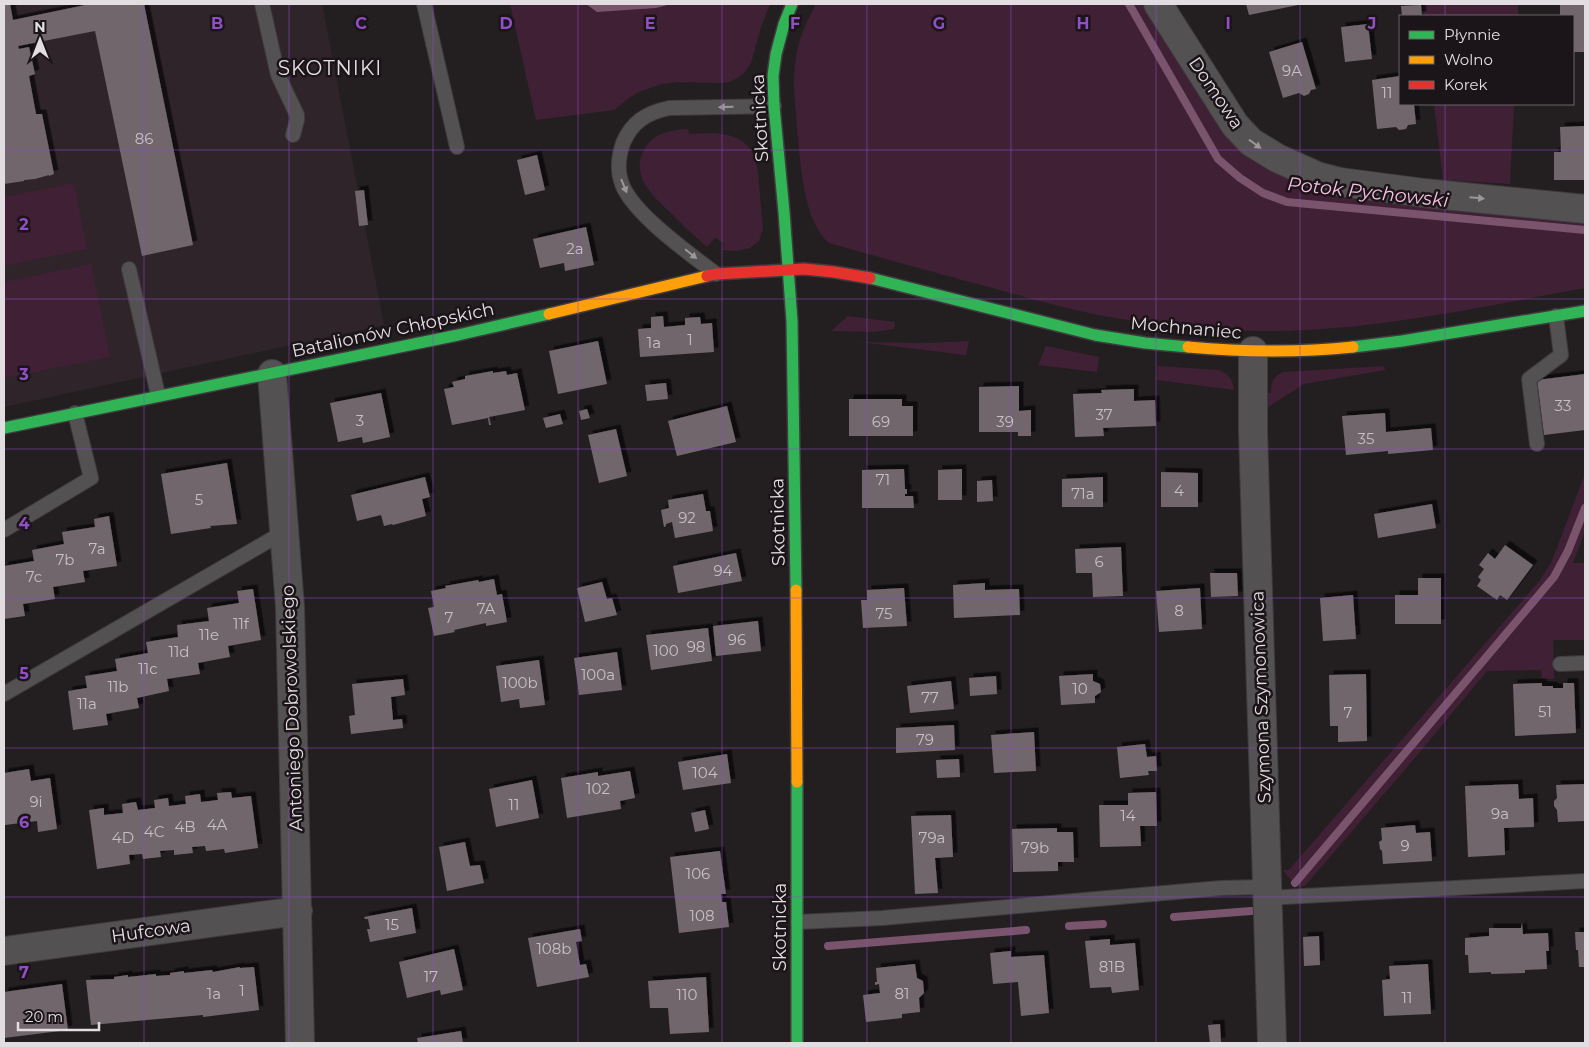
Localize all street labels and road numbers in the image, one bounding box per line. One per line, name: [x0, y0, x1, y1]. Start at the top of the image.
street label: Domowa: [1184, 53, 1248, 133]
street label: Skotnicka: [747, 73, 773, 163]
street label: Batalionów Chłopskich: [290, 298, 496, 362]
street label: Mochnaniec: [1130, 312, 1242, 344]
street label: Skotnicka: [766, 478, 790, 566]
street label: Antoniego Dobrowolskiego: [277, 584, 307, 832]
street label: Szymona Szymonowica: [1246, 591, 1276, 803]
street label: Skotnicka: [769, 883, 791, 971]
street label: Hufcowa: [110, 915, 192, 947]

